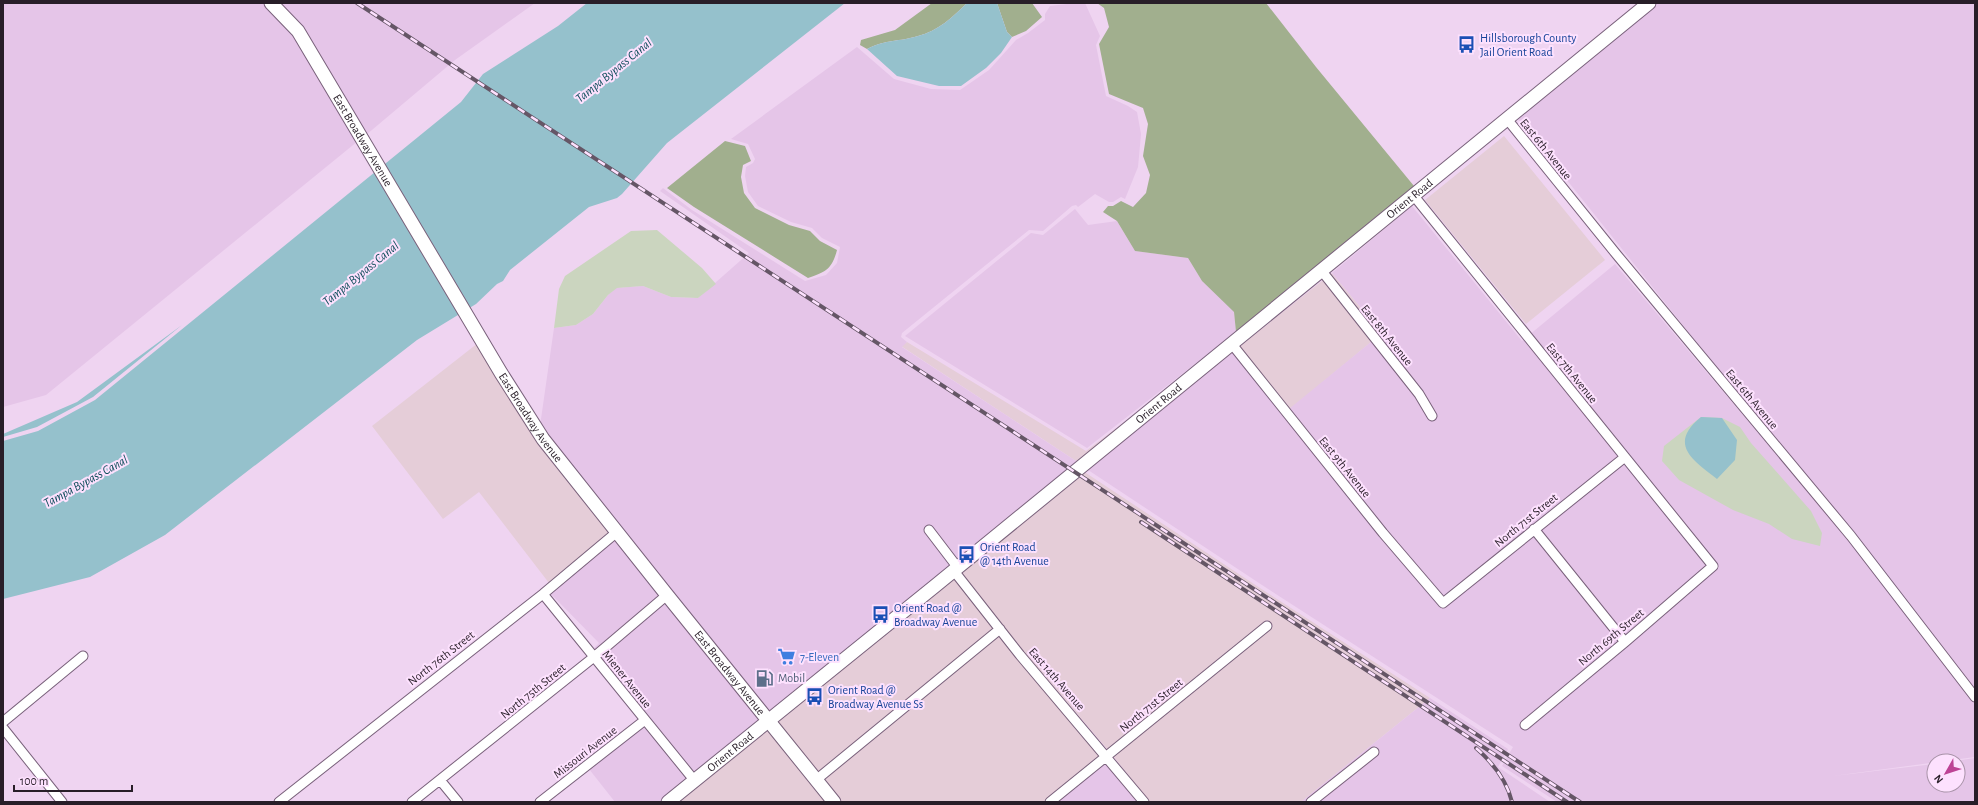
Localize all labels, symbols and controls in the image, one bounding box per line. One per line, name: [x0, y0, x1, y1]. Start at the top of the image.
place label: Hillsborough County Jail Orient Road: [1480, 32, 1576, 58]
bus stop icon: Hillsborough County Jail Orient Road: [1457, 35, 1477, 55]
water label: Tampa Bypass Canal: [573, 36, 655, 106]
street label: East Broadway Avenue: [331, 92, 395, 188]
street label: East 6th Avenue: [1518, 116, 1574, 182]
street label: Orient Road: [1384, 176, 1435, 221]
water label: Tampa Bypass Canal: [320, 239, 402, 309]
street label: East 8th Avenue: [1359, 302, 1415, 368]
street label: East 7th Avenue: [1544, 341, 1600, 405]
street label: East 6th Avenue: [1724, 367, 1780, 431]
street label: East Broadway Avenue: [497, 371, 565, 464]
street label: Orient Road: [1133, 381, 1184, 426]
street label: East 9th Avenue: [1317, 434, 1373, 500]
water label: Tampa Bypass Canal: [42, 454, 130, 510]
street label: North 71st Street: [1492, 491, 1560, 549]
place label: Orient Road @ 14th Avenue: [980, 541, 1049, 567]
bus stop icon: Orient Road @ 14th Avenue: [957, 544, 977, 564]
place label: Orient Road @ Broadway Avenue: [894, 602, 977, 629]
bus stop icon: Orient Road @ Broadway Avenue: [871, 605, 891, 625]
street label: North 69th Street: [1576, 606, 1646, 668]
street label: North 76th Street: [406, 628, 477, 688]
street label: East Broadway Avenue: [692, 628, 767, 717]
street label: East 14th Avenue: [1027, 646, 1087, 712]
supermarket icon: 7-Eleven: [777, 647, 797, 667]
street label: Miener Avenue: [600, 648, 654, 710]
place label: 7-Eleven: [800, 651, 839, 663]
street label: North 75th Street: [498, 661, 568, 721]
fuel station icon: Mobil: [755, 668, 775, 688]
place label: Mobil: [778, 672, 805, 684]
street label: North 71st Street: [1117, 676, 1185, 734]
place label: Orient Road @ Broadway Avenue Ss: [828, 684, 923, 711]
bus stop icon: Orient Road @ Broadway Avenue Ss: [805, 687, 825, 707]
street label: Missouri Avenue: [551, 724, 619, 780]
street label: Orient Road: [705, 729, 756, 774]
north arrow: [1926, 753, 1966, 793]
scale bar: [14, 767, 132, 793]
text: N: [1932, 773, 1945, 785]
text: 100 m: [20, 775, 48, 787]

